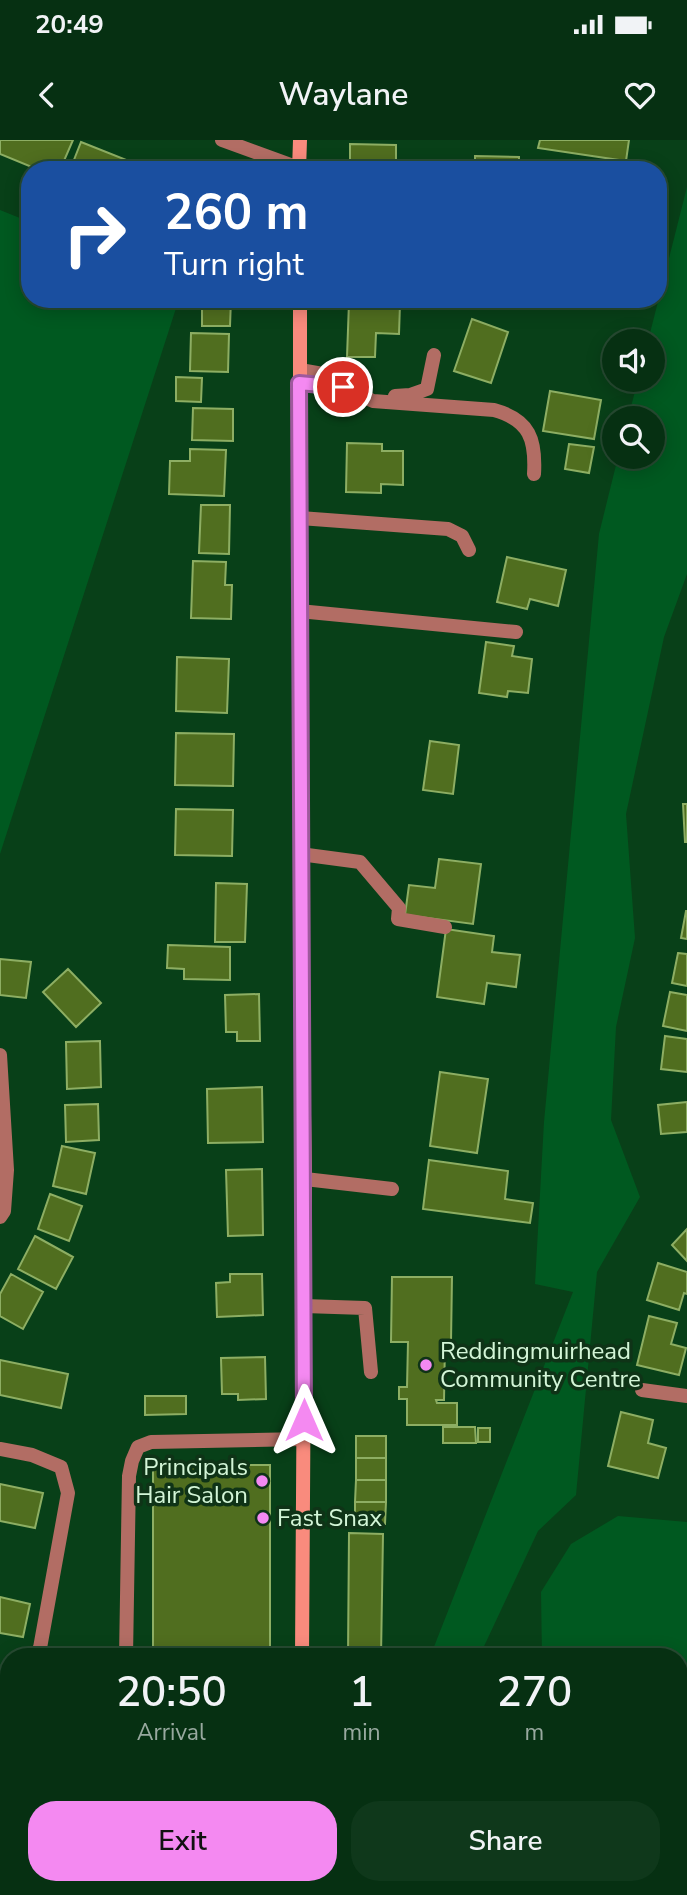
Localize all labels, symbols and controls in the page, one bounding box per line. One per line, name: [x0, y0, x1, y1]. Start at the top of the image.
text: 20:49: [35, 7, 104, 42]
text: Waylane: [279, 73, 408, 116]
icon: back: [28, 76, 66, 114]
icon: heart: [621, 76, 659, 114]
text: 260 m: [164, 179, 308, 246]
icon: right: [49, 189, 140, 280]
text: Turn right: [164, 243, 304, 286]
map controls: [602, 329, 665, 469]
button: sound: [602, 329, 665, 392]
pin: [313, 357, 373, 417]
icon: arrive: [324, 368, 362, 406]
button: search: [602, 406, 665, 469]
place label: Reddingmuirhead Community Centre: [440, 1335, 641, 1395]
marker: Reddingmuirhead Community Centre: [418, 1357, 434, 1373]
position arrow: [267, 1383, 341, 1457]
place label: Principals Hair Salon: [135, 1451, 248, 1511]
marker: Principals Hair Salon: [254, 1473, 270, 1489]
place label: Fast Snax: [277, 1502, 382, 1534]
marker: Fast Snax: [255, 1510, 271, 1526]
text: 20:50: [116, 1664, 227, 1721]
text: 1: [349, 1664, 374, 1721]
text: 270: [496, 1664, 572, 1721]
text: Arrival: [137, 1717, 206, 1748]
text: min: [343, 1717, 381, 1748]
text: m: [524, 1717, 544, 1748]
button: Exit: [28, 1801, 337, 1881]
button: Share: [351, 1801, 660, 1881]

